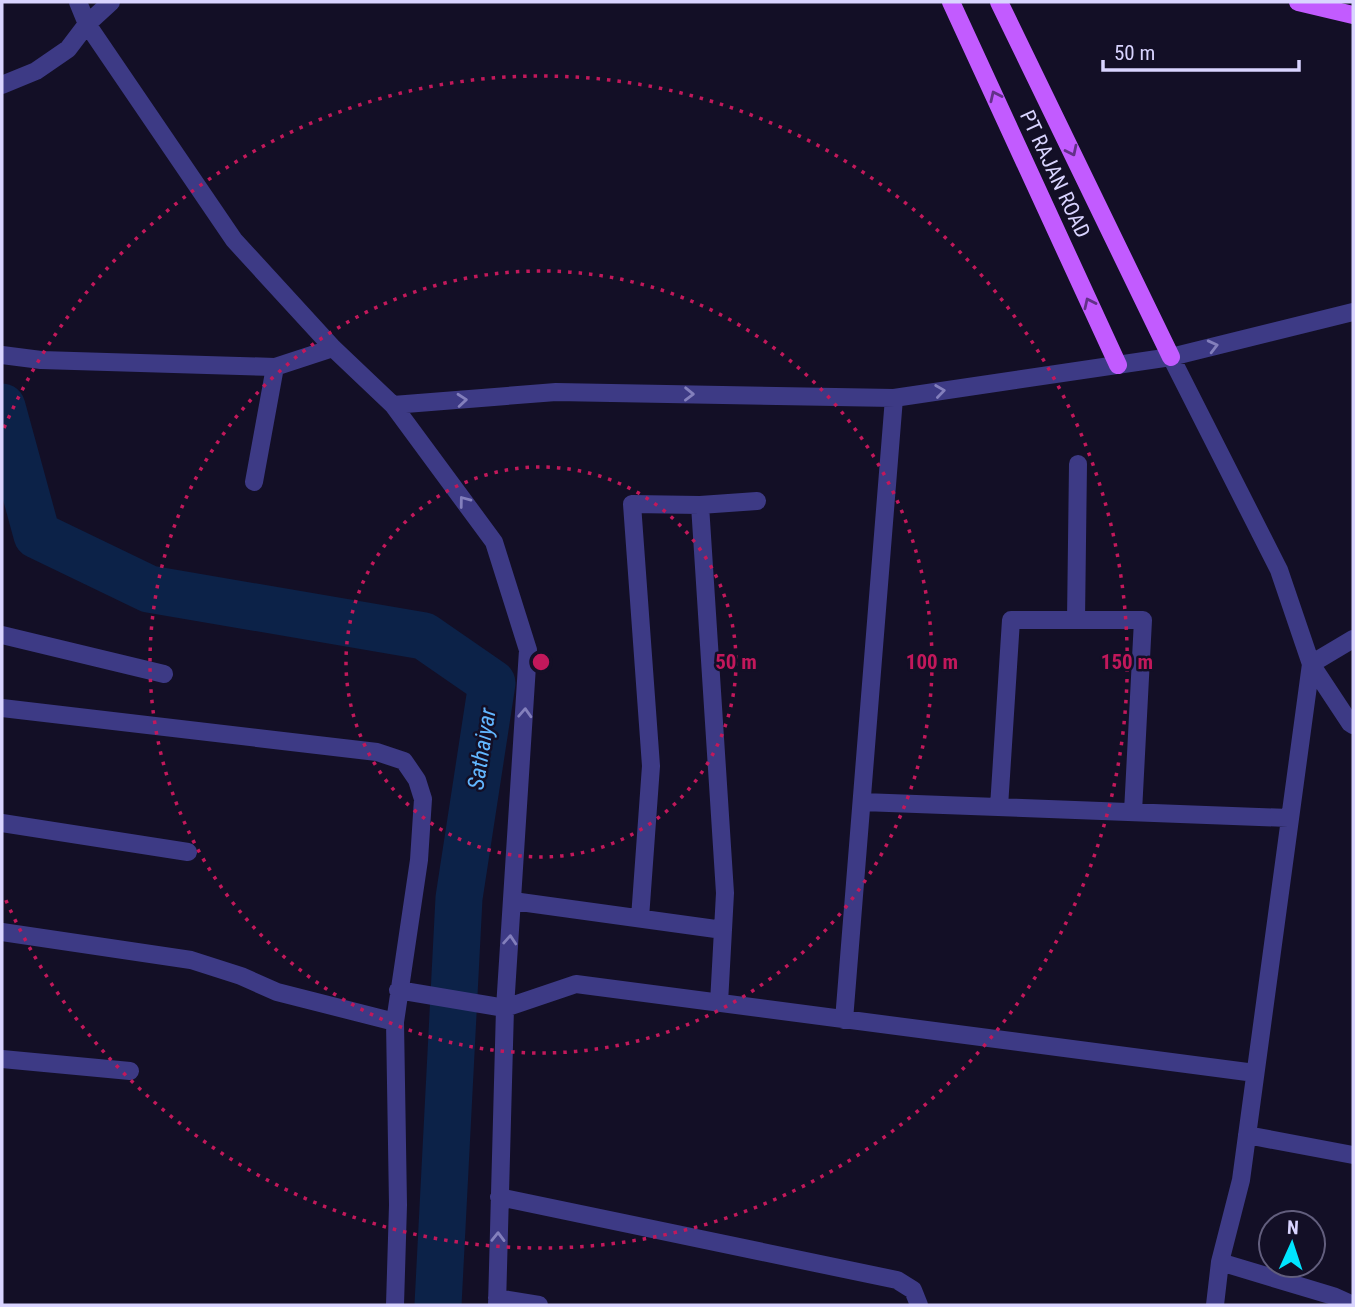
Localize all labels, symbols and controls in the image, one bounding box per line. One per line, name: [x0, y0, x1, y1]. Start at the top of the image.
scale bar: [1103, 28, 1299, 72]
text: 50 m: [1114, 41, 1155, 65]
one-way arrow: [989, 91, 1003, 103]
street label: PT RAJAN ROAD: [1015, 106, 1095, 242]
one-way arrow: [1063, 144, 1077, 156]
one-way arrow: [1083, 298, 1097, 310]
one-way arrow: [1207, 340, 1219, 355]
one-way arrow: [934, 384, 946, 399]
one-way arrow: [683, 386, 694, 401]
one-way arrow: [456, 393, 467, 408]
one-way arrow: [460, 496, 473, 509]
centre of rings: [529, 650, 553, 674]
text: 50 m: [715, 650, 757, 674]
text: 100 m: [906, 650, 958, 674]
text: 150 m: [1101, 650, 1153, 674]
water label: Sathaiyar: [462, 705, 502, 792]
one-way arrow: [517, 707, 532, 718]
one-way arrow: [502, 934, 517, 945]
north arrow: [1257, 1209, 1327, 1279]
text: N: [1286, 1216, 1299, 1239]
one-way arrow: [491, 1231, 506, 1242]

